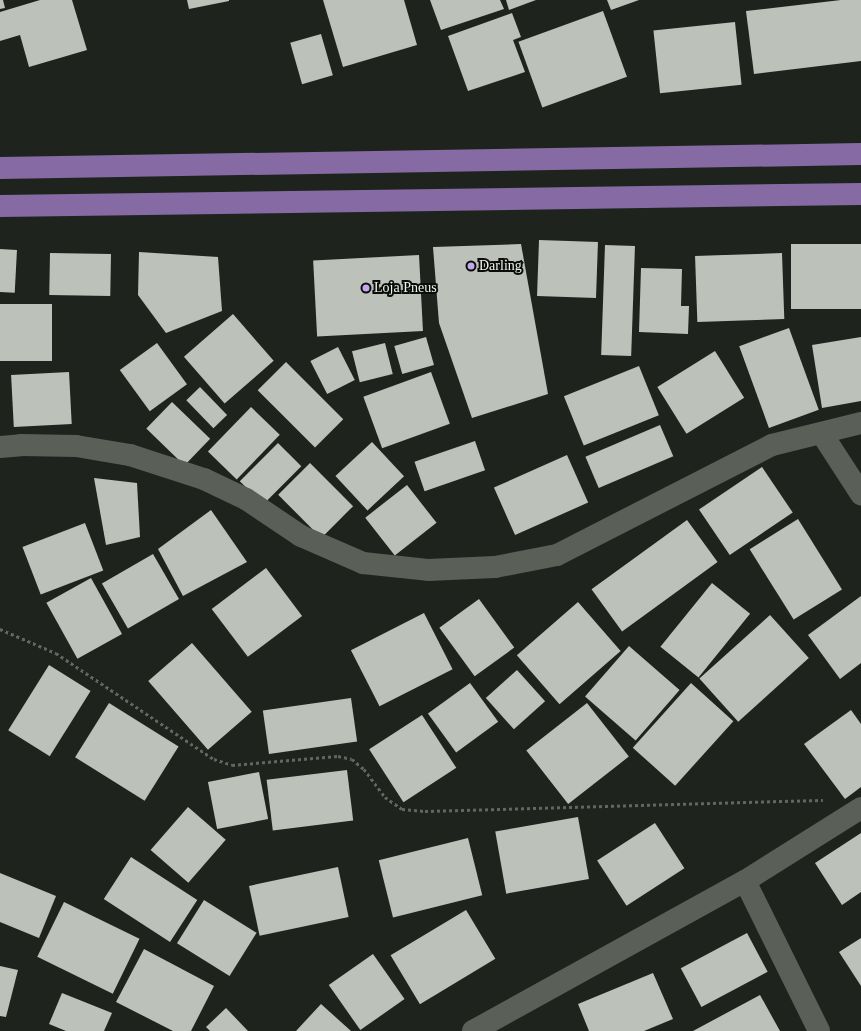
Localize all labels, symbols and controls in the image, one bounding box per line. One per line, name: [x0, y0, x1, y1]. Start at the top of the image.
place label: Darling: [479, 258, 522, 274]
marker: Darling: [466, 261, 476, 271]
place label: Loja Pneus: [374, 280, 437, 296]
marker: Loja Pneus: [361, 283, 371, 293]

